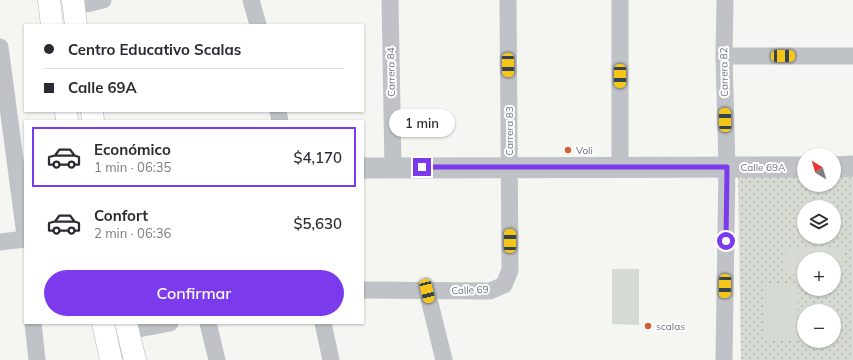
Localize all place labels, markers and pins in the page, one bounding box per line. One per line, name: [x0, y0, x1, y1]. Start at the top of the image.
place label: Voli: [576, 144, 593, 157]
marker: Voli: [563, 145, 573, 155]
place label: scalas: [656, 320, 685, 333]
marker: scalas: [643, 321, 653, 331]

